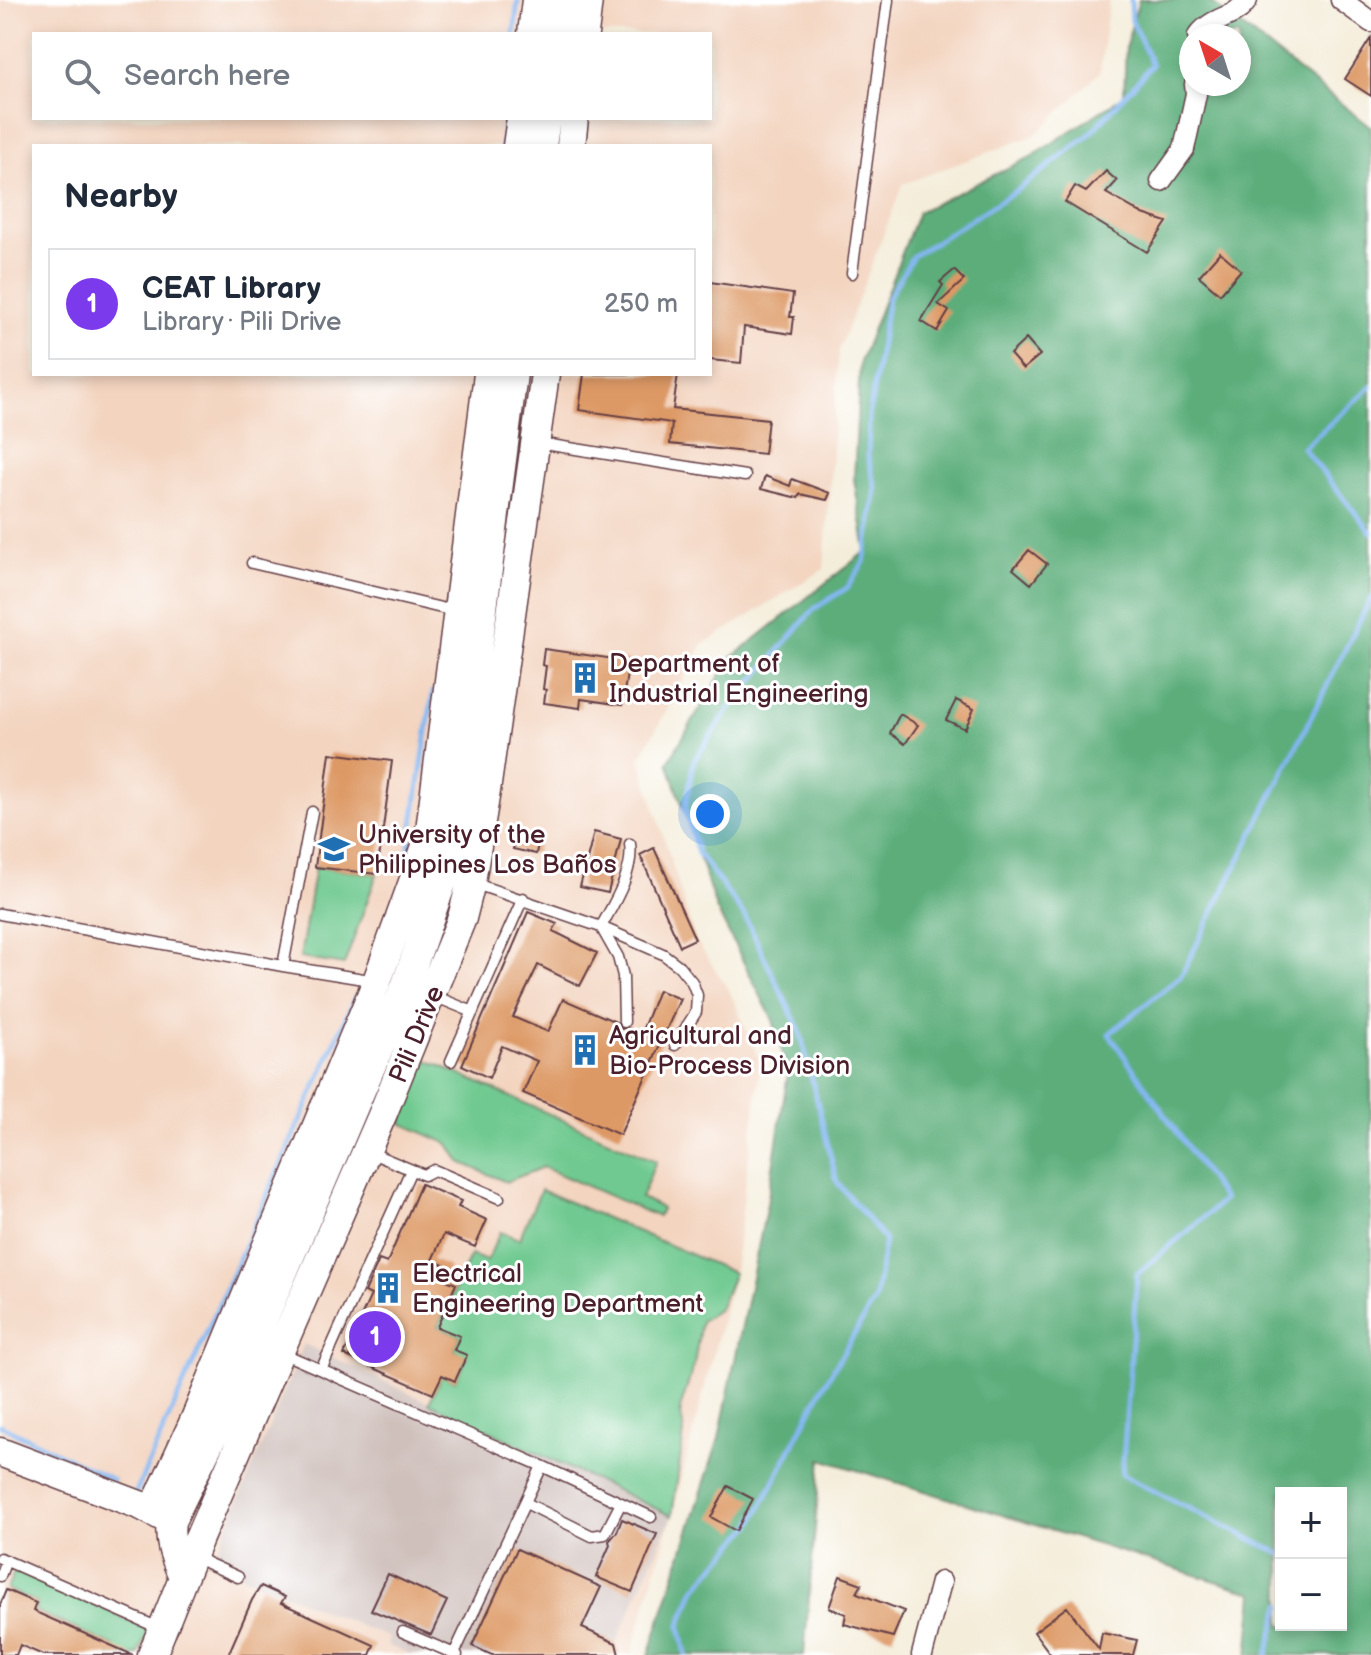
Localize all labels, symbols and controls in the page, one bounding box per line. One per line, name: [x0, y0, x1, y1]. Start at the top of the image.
north arrow: [1179, 24, 1251, 96]
search box: [32, 32, 712, 120]
icon: search: [60, 54, 104, 98]
text: Search here: [124, 58, 290, 94]
text: Nearby: [64, 176, 178, 217]
text: CEAT Library: [142, 271, 321, 307]
text: 1: [87, 289, 97, 320]
text: 250 m: [604, 289, 678, 320]
text: Library · Pili Drive: [142, 307, 341, 338]
place label: Department of Industrial Engineering: [609, 649, 868, 710]
building icon: Department of Industrial Engineering: [568, 661, 602, 695]
your location: [690, 794, 730, 834]
place label: University of the Philippines Los Baños: [358, 820, 617, 881]
school or university icon: University of the Philippines Los Baños: [317, 832, 351, 866]
street label: Pili Drive: [383, 981, 452, 1088]
place label: Agricultural and Bio-Process Division: [609, 1021, 850, 1082]
building icon: Agricultural and Bio-Process Division: [568, 1033, 602, 1067]
place label: Electrical Engineering Department: [412, 1259, 704, 1320]
building icon: Electrical Engineering Department: [371, 1271, 405, 1305]
pin: 1: [349, 1307, 401, 1367]
map controls: [1275, 1487, 1347, 1631]
button: +: [1275, 1487, 1347, 1559]
button: −: [1275, 1559, 1347, 1631]

